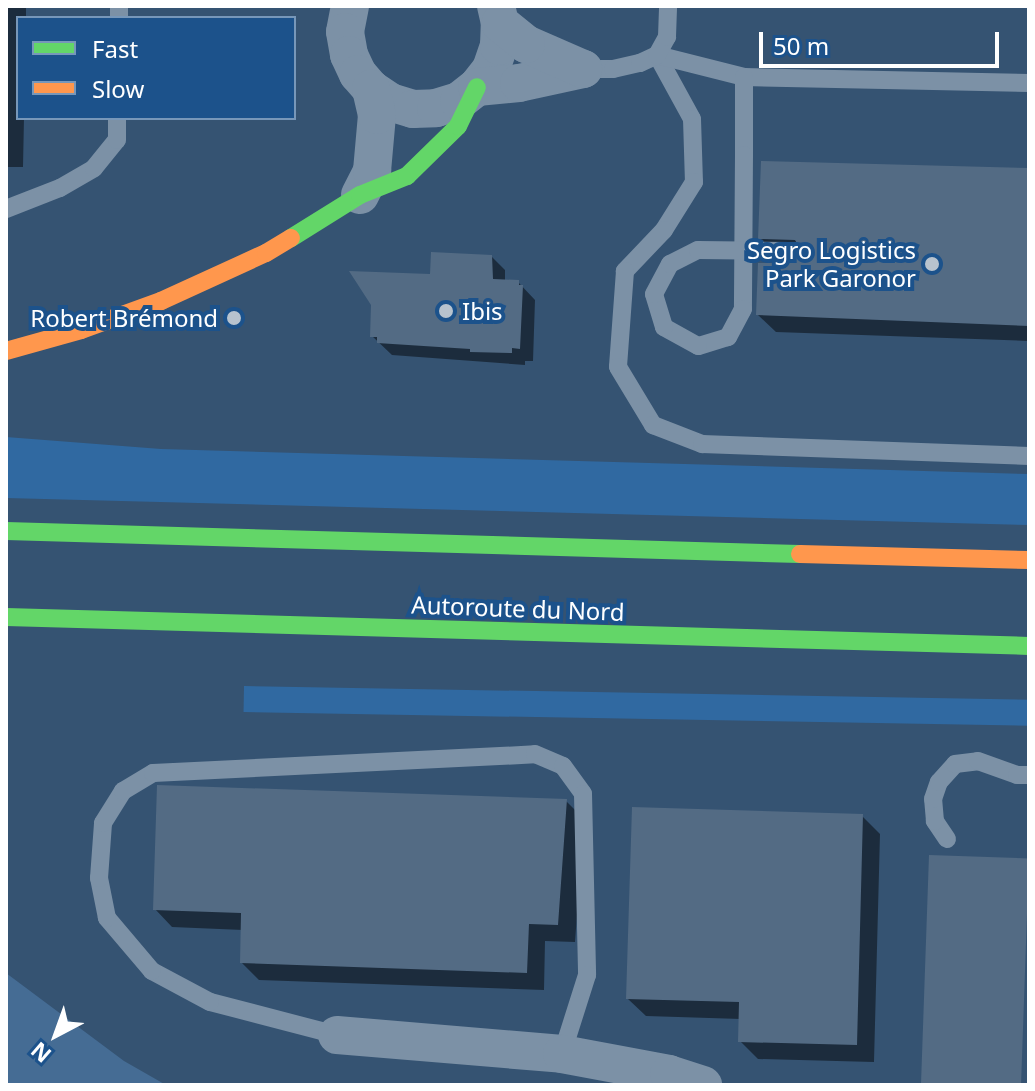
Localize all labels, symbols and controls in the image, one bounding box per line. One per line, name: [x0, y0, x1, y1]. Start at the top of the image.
legend: [16, 16, 296, 120]
scale bar: [763, 16, 1003, 66]
text: 50 m: [773, 29, 829, 62]
text: Fast: [92, 32, 138, 65]
text: Slow: [92, 72, 144, 105]
place label: Segro Logistics Park Garonor: [747, 236, 916, 292]
marker: Segro Logistics Park Garonor: [923, 255, 941, 273]
place label: Ibis: [462, 297, 503, 325]
marker: Ibis: [437, 302, 455, 320]
place label: Robert Brémond: [30, 304, 218, 332]
marker: Robert Brémond: [225, 309, 243, 327]
street label: Autoroute du Nord: [411, 590, 625, 626]
north arrow: [16, 995, 96, 1075]
text: N: [24, 1036, 57, 1070]

